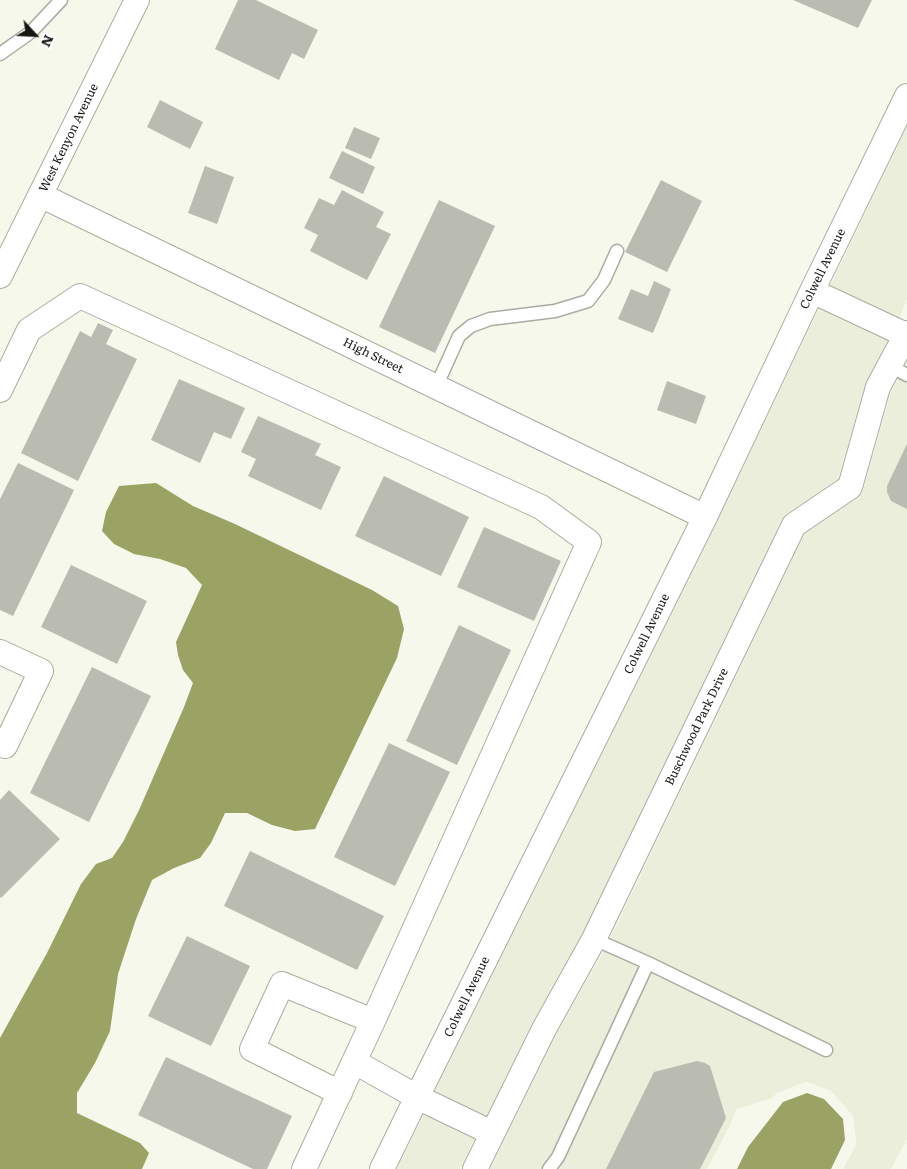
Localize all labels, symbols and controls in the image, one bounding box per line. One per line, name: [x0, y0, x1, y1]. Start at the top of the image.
north arrow: [10, 10, 60, 60]
text: N: [37, 32, 60, 51]
street label: West Kenyon Avenue: [36, 81, 102, 195]
street label: Colwell Avenue: [797, 226, 849, 312]
street label: High Street: [340, 335, 406, 377]
street label: Colwell Avenue: [621, 591, 673, 677]
street label: Buschwood Park Drive: [662, 666, 732, 788]
street label: Colwell Avenue: [441, 954, 493, 1040]

